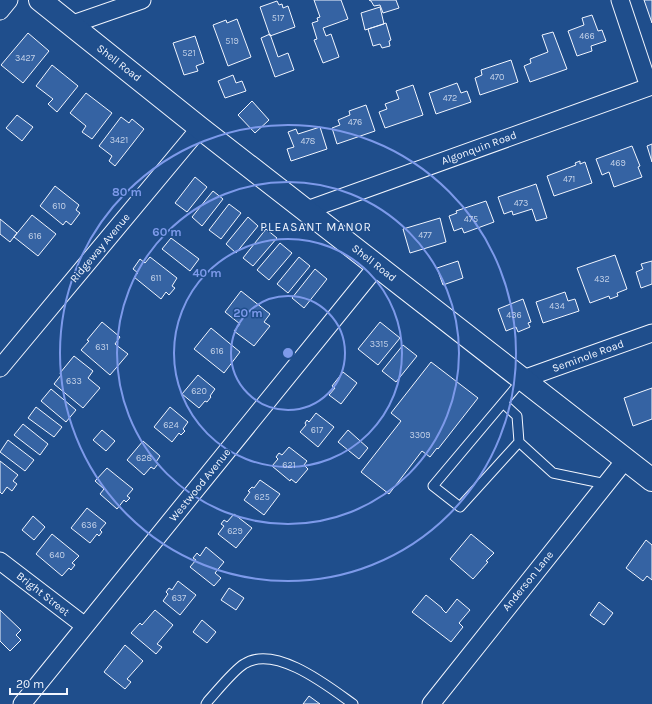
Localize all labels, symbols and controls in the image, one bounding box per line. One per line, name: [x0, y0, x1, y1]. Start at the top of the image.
house number: 517: [272, 13, 285, 23]
house number: 466: [579, 31, 595, 41]
house number: 519: [225, 36, 239, 46]
street label: Shell Road: [94, 42, 144, 84]
house number: 521: [182, 48, 196, 58]
house number: 3427: [15, 53, 36, 63]
house number: 470: [490, 72, 504, 82]
house number: 472: [443, 93, 457, 103]
house number: 476: [348, 117, 362, 127]
street label: Algonquin Road: [440, 128, 518, 168]
house number: 3421: [110, 135, 128, 145]
house number: 478: [301, 136, 316, 146]
house number: 469: [610, 158, 626, 168]
house number: 471: [563, 174, 575, 184]
text: 80 m: [112, 185, 142, 199]
house number: 473: [514, 198, 528, 208]
house number: 610: [52, 201, 66, 211]
street label: Ridgeway Avenue: [67, 210, 133, 285]
house number: 475: [464, 214, 478, 224]
district label: PLEASANT MANOR: [260, 220, 372, 234]
text: 60 m: [152, 225, 182, 239]
house number: 477: [418, 230, 433, 240]
house number: 616: [28, 231, 42, 241]
street label: Shell Road: [349, 242, 399, 284]
text: 40 m: [192, 266, 222, 280]
house number: 611: [150, 273, 162, 283]
house number: 432: [594, 274, 610, 284]
house number: 434: [549, 301, 565, 311]
text: 20 m: [233, 306, 263, 320]
house number: 436: [506, 310, 522, 320]
street label: Seminole Road: [550, 337, 626, 375]
house number: 3315: [370, 339, 388, 349]
house number: 631: [95, 342, 109, 352]
house number: 616: [210, 346, 224, 356]
centre of rings: [281, 346, 295, 360]
house number: 633: [66, 376, 82, 386]
house number: 620: [191, 386, 207, 396]
house number: 624: [163, 420, 179, 430]
house number: 617: [311, 425, 324, 435]
house number: 3309: [409, 430, 431, 440]
street label: Westwood Avenue: [167, 446, 234, 524]
house number: 628: [136, 453, 152, 463]
house number: 621: [282, 460, 296, 470]
house number: 625: [254, 492, 270, 502]
house number: 636: [81, 520, 97, 530]
house number: 629: [227, 526, 243, 536]
street label: Anderson Lane: [500, 548, 556, 614]
house number: 640: [49, 550, 65, 560]
street label: Bright Street: [14, 569, 72, 619]
house number: 637: [172, 593, 187, 603]
scale bar: [10, 670, 67, 696]
text: 20 m: [16, 677, 44, 691]

